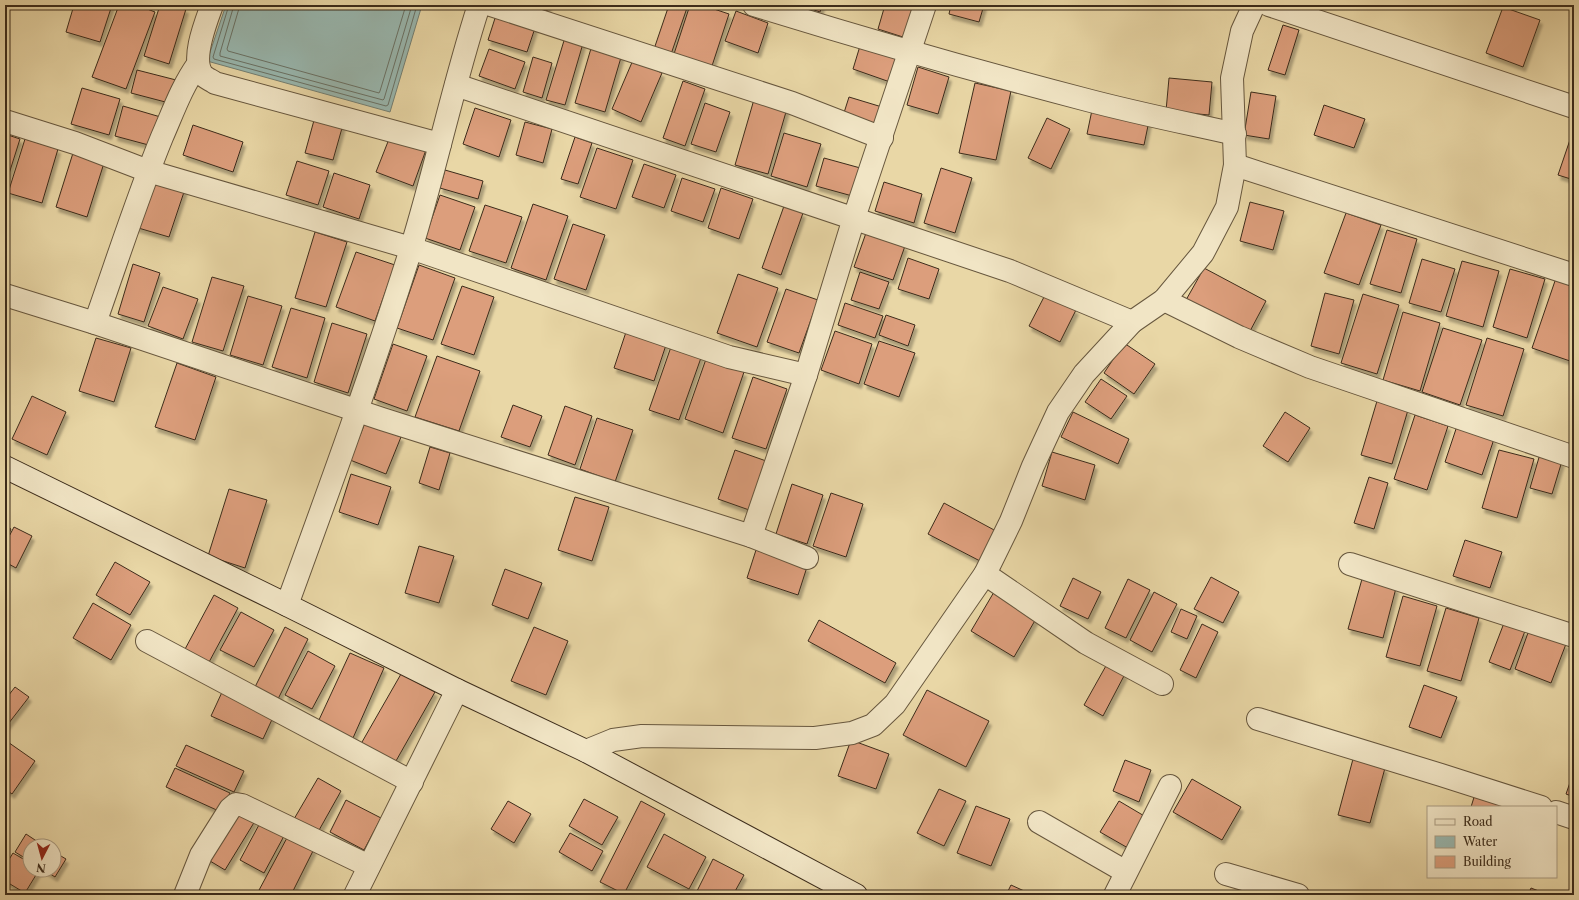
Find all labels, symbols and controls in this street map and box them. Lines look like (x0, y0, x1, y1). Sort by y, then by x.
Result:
legend (1427, 806, 1557, 878)
text: Road (1463, 814, 1493, 829)
text: Water (1462, 834, 1497, 849)
north arrow (22, 838, 62, 878)
text: Building (1463, 854, 1511, 869)
text: N (35, 860, 46, 875)

